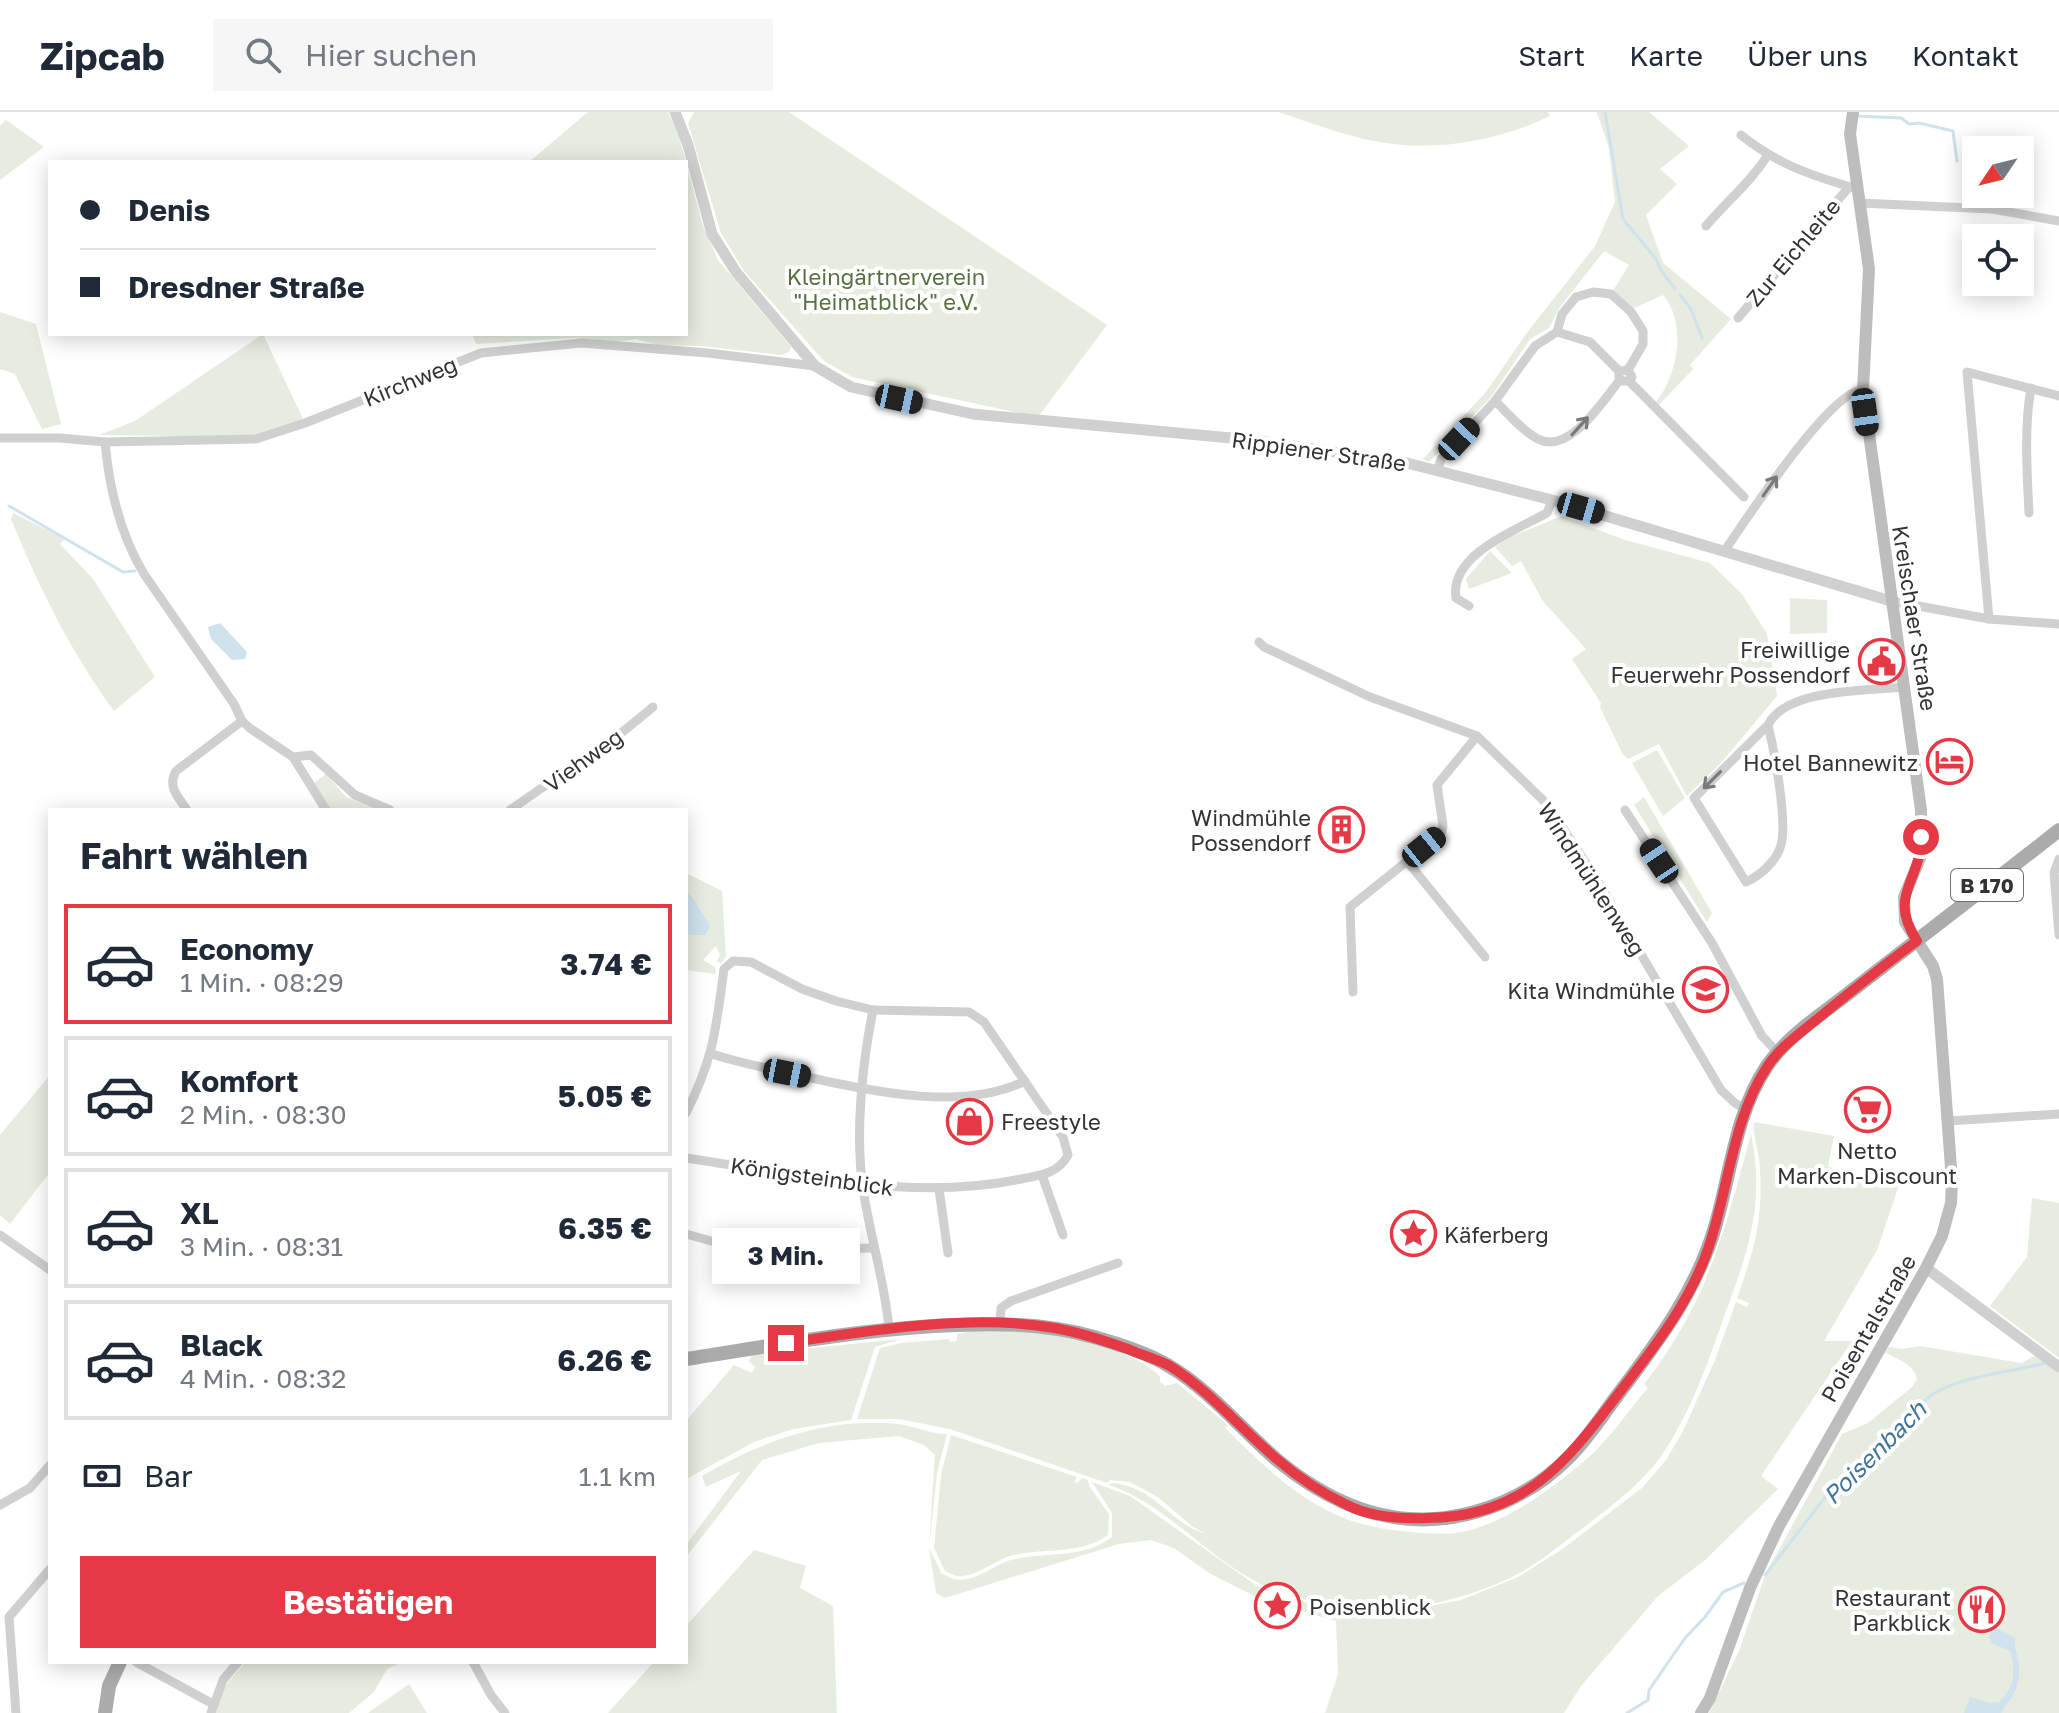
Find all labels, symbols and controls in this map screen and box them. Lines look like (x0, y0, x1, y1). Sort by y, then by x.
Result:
search box (213, 19, 773, 91)
text: Zipcab (40, 33, 165, 78)
icon: search (241, 33, 285, 77)
text: Hier suchen (305, 37, 477, 73)
text: Start (1518, 39, 1585, 72)
text: Karte (1629, 39, 1703, 72)
text: Über uns (1747, 39, 1868, 72)
text: Kontakt (1912, 39, 2019, 72)
north arrow (1962, 136, 2034, 208)
map controls (1962, 136, 2034, 296)
text: Denis (128, 192, 210, 228)
street label: Zur Eichleite (1740, 193, 1846, 311)
button: locate (1962, 224, 2034, 296)
park label: Kleingärtnerverein "Heimatblick" e.V. (787, 263, 985, 315)
text: Dresdner Straße (128, 269, 365, 305)
street label: Kirchweg (359, 350, 461, 412)
car (873, 382, 925, 416)
car (1850, 387, 1880, 437)
car (1434, 413, 1484, 465)
one-way arrow (1570, 416, 1589, 436)
street label: Rippiener Straße (1230, 425, 1408, 477)
one-way arrow (1762, 476, 1778, 498)
car (1555, 490, 1607, 526)
street label: Kreischaer Straße (1887, 523, 1943, 713)
place label: Freiwillige Feuerwehr Possendorf (1611, 636, 1850, 688)
public building icon: Freiwillige Feuerwehr Possendorf (1857, 638, 1905, 686)
street label: Viehweg (538, 722, 628, 798)
hotel icon: Hotel Bannewitz (1925, 738, 1973, 786)
place label: Hotel Bannewitz (1743, 749, 1918, 776)
one-way arrow (1703, 770, 1722, 790)
street label: Windmühlenweg (1532, 797, 1652, 961)
place label: Windmühle Possendorf (1190, 804, 1311, 856)
building icon: Windmühle Possendorf (1318, 806, 1366, 854)
route start (1903, 819, 1939, 855)
car (1398, 823, 1450, 871)
text: Fahrt wählen (80, 834, 308, 877)
car (1636, 834, 1682, 888)
road number: B 170 (1951, 869, 2023, 901)
icon: car (84, 928, 156, 1000)
text: Economy (180, 931, 314, 967)
text: 3.74 € (560, 946, 652, 982)
school or university icon: Kita Windmühle (1682, 966, 1730, 1014)
text: 1 Min. · 08:29 (180, 967, 344, 998)
place label: Kita Windmühle (1507, 977, 1675, 1004)
car (761, 1057, 813, 1089)
icon: car (84, 1060, 156, 1132)
text: Komfort (180, 1063, 299, 1099)
text: 5.05 € (558, 1078, 652, 1114)
supermarket icon: Netto Marken-Discount (1843, 1085, 1891, 1133)
shop icon: Freestyle (946, 1097, 994, 1145)
text: 2 Min. · 08:30 (180, 1099, 347, 1130)
place label: Freestyle (1001, 1108, 1101, 1135)
place label: Netto Marken-Discount (1777, 1137, 1957, 1189)
street label: Königsteinblick (729, 1151, 895, 1201)
icon: car (84, 1192, 156, 1264)
text: XL (180, 1195, 219, 1231)
text: 6.35 € (558, 1210, 652, 1246)
place icon: Käferberg (1389, 1210, 1437, 1258)
place label: Käferberg (1444, 1221, 1549, 1248)
callout: 3 Min. (712, 1227, 860, 1283)
text: 3 Min. · 08:31 (180, 1231, 343, 1262)
text: 3 Min. (748, 1240, 824, 1271)
street label: Poisentalstraße (1815, 1249, 1921, 1407)
icon: car (84, 1324, 156, 1396)
route end (768, 1325, 804, 1361)
text: Black (180, 1327, 263, 1363)
text: 6.26 € (557, 1342, 652, 1378)
text: 4 Min. · 08:32 (180, 1363, 346, 1394)
water label: Poisenbach (1816, 1394, 1932, 1510)
icon: cash (80, 1454, 124, 1498)
text: Bar (144, 1458, 193, 1494)
text: 1.1 km (579, 1461, 656, 1492)
button: Bestätigen (80, 1556, 656, 1648)
place icon: Poisenblick (1254, 1582, 1302, 1630)
place label: Restaurant Parkblick (1834, 1584, 1951, 1636)
restaurant icon: Restaurant Parkblick (1958, 1586, 2006, 1634)
place label: Poisenblick (1309, 1593, 1431, 1620)

